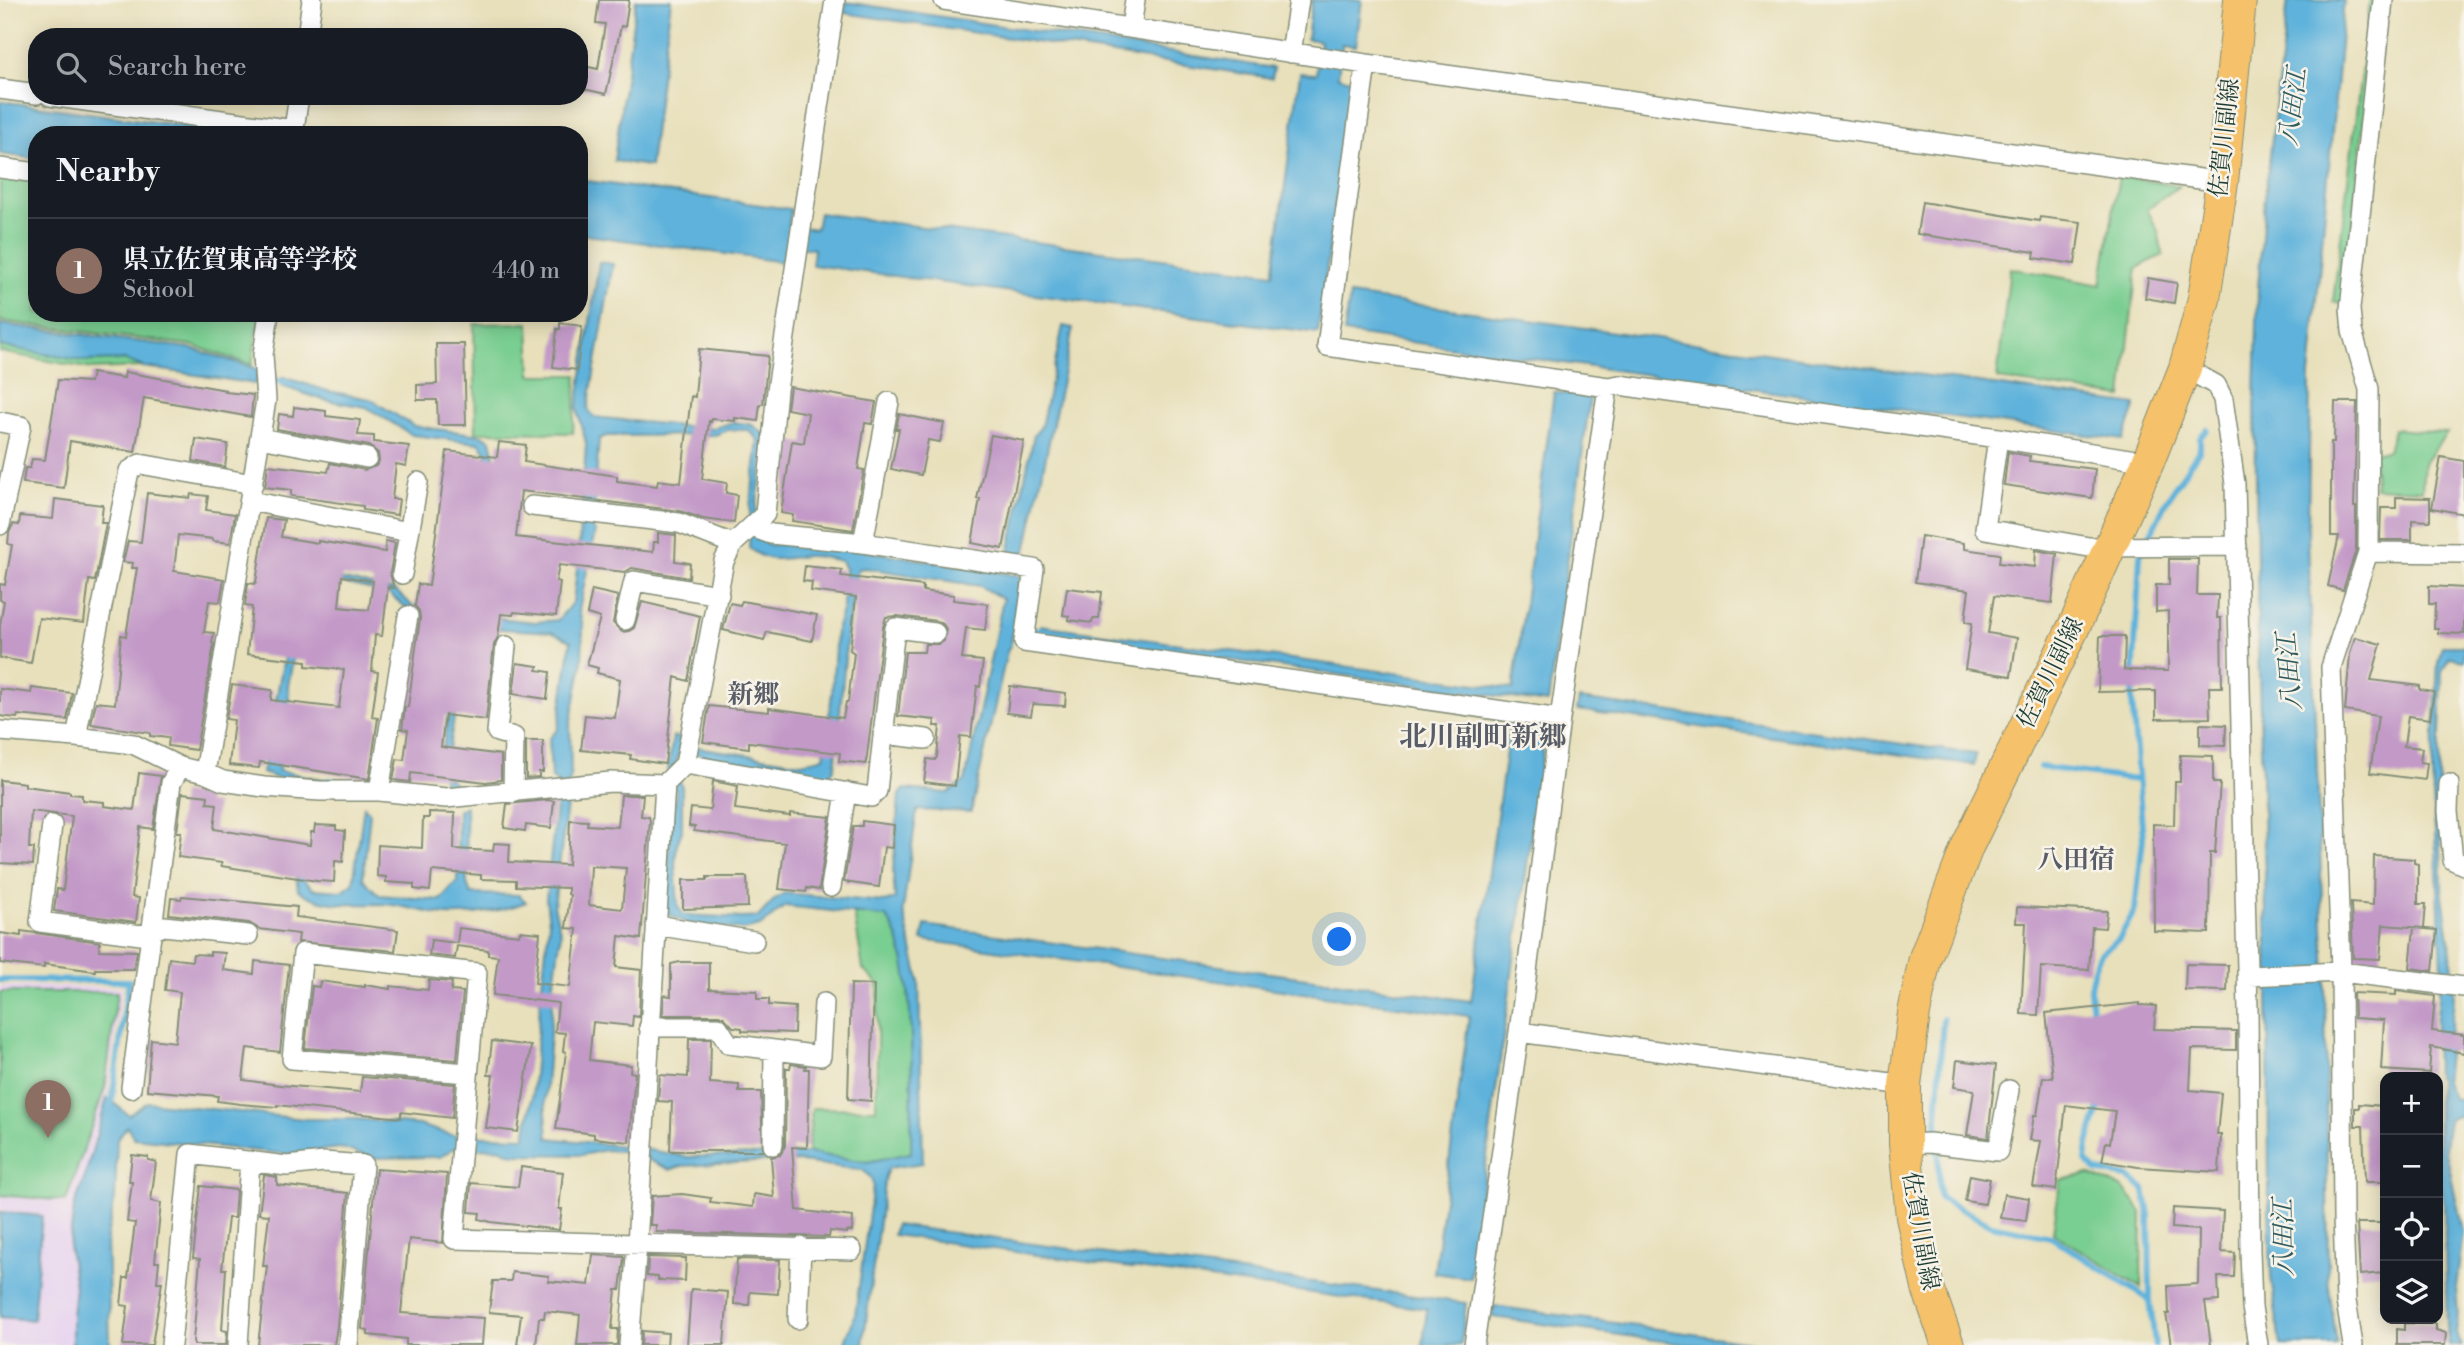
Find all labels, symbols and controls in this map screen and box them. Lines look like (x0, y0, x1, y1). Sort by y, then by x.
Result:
search box (28, 28, 588, 105)
icon: search (52, 48, 90, 86)
text: Search here (108, 51, 247, 83)
water label: 八田江 (2272, 62, 2314, 148)
street label: 佐賀川副線 (2204, 77, 2246, 199)
text: Nearby (56, 153, 160, 191)
text: 県立佐賀東高等学校 (123, 244, 357, 276)
text: 1 (73, 257, 85, 285)
text: 440 m (492, 257, 560, 285)
text: School (123, 276, 194, 304)
street label: 佐賀川副線 (2011, 612, 2091, 734)
water label: 八田江 (2270, 628, 2309, 712)
district label: 新郷 (727, 679, 780, 711)
district label: 北川副町新郷 (1399, 720, 1567, 755)
district label: 八田宿 (2037, 844, 2115, 876)
your location (1322, 922, 1356, 956)
map controls (2380, 1072, 2443, 1324)
button: + (2380, 1072, 2443, 1135)
pin: 1 (25, 1080, 71, 1138)
button: − (2380, 1135, 2443, 1198)
street label: 佐賀川副線 (1895, 1169, 1945, 1293)
water label: 八田江 (2267, 1195, 2301, 1277)
button: locate (2380, 1198, 2443, 1261)
button: layers (2380, 1261, 2443, 1324)

